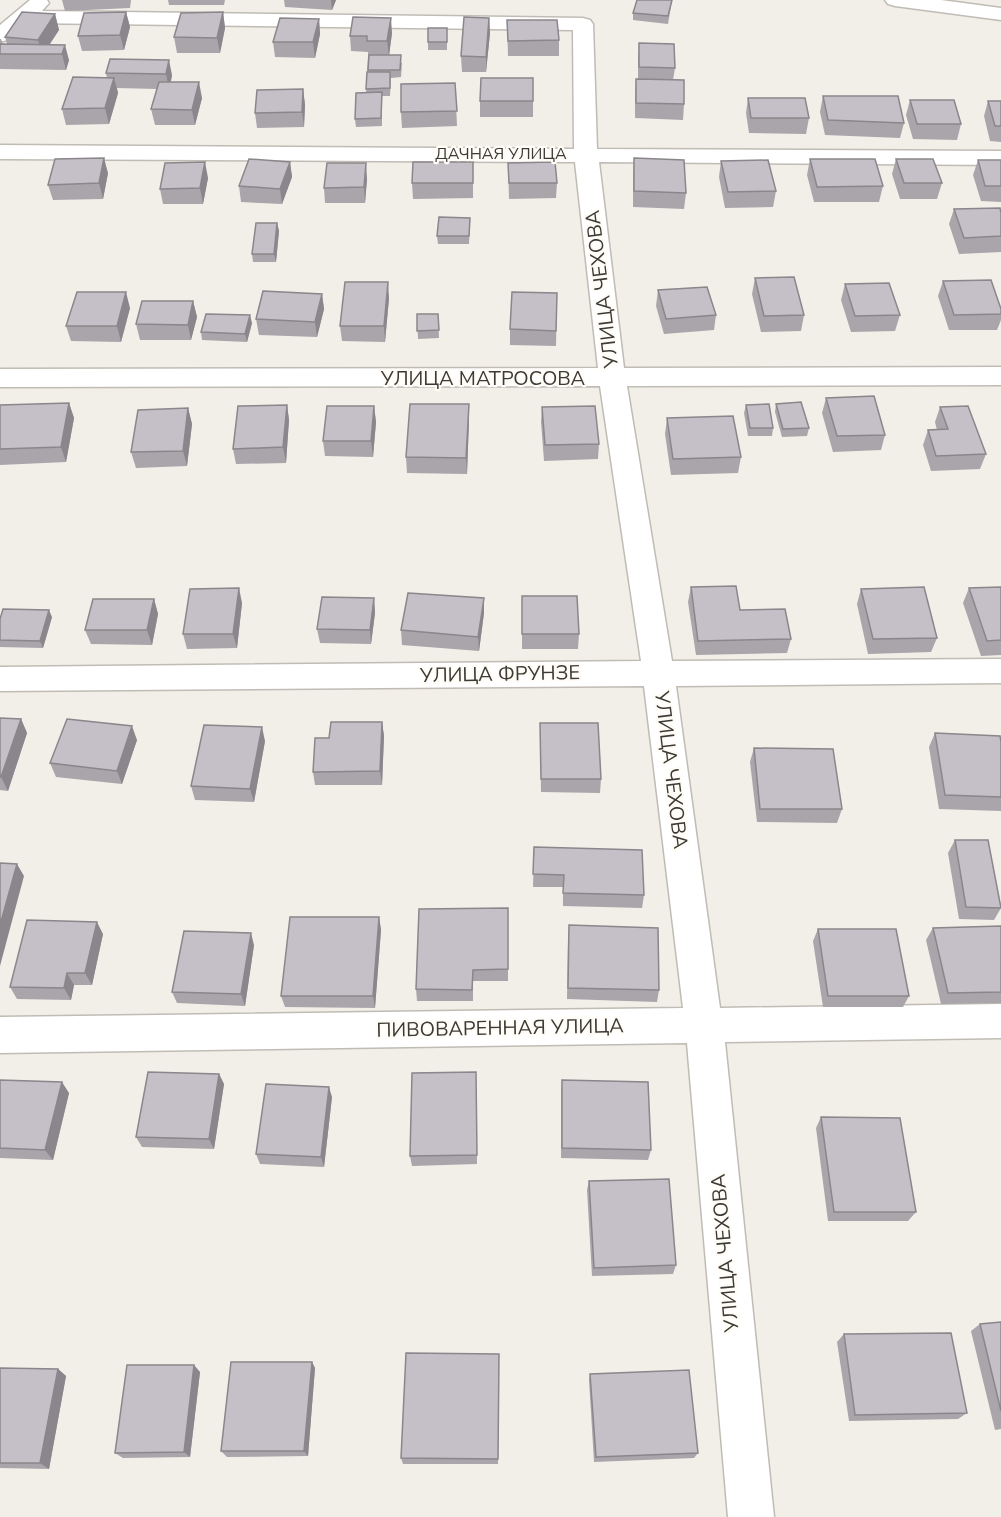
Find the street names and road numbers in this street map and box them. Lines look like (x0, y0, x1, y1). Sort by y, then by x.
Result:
street label: ДАЧНАЯ УЛИЦА (435, 143, 567, 165)
street label: УЛИЦА ЧЕХОВА (579, 208, 625, 370)
street label: УЛИЦА МАТРОСОВА (380, 365, 586, 392)
street label: УЛИЦА ФРУНЗЕ (419, 659, 580, 689)
street label: УЛИЦА ЧЕХОВА (648, 689, 694, 851)
street label: ПИВОВАРЕННАЯ УЛИЦА (376, 1012, 624, 1044)
street label: УЛИЦА ЧЕХОВА (705, 1172, 745, 1334)

